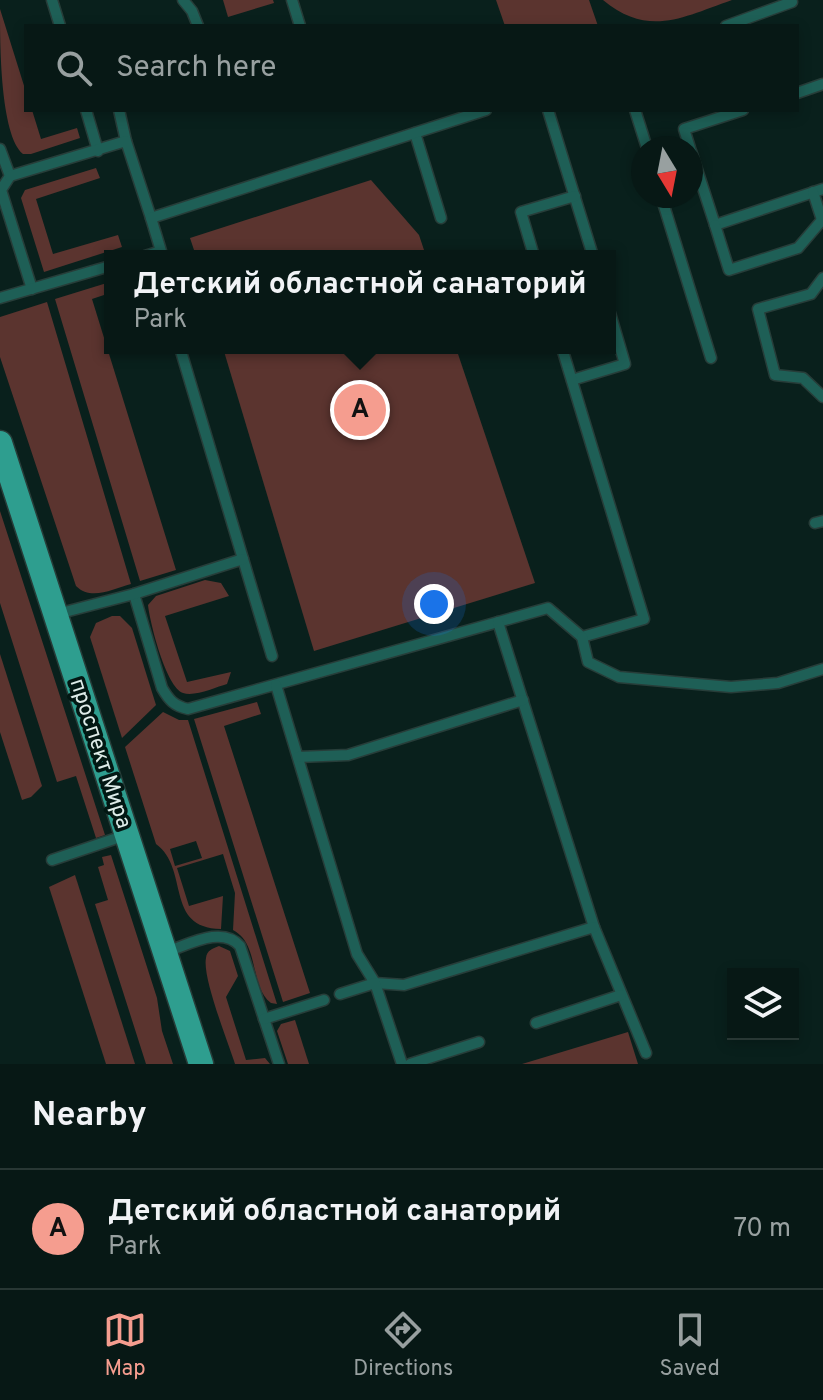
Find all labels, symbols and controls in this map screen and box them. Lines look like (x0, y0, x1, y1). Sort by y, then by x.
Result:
search box (24, 24, 799, 112)
icon: search (52, 46, 96, 90)
text: Search here (116, 50, 276, 87)
north arrow (631, 136, 703, 208)
popup (104, 250, 616, 354)
text: Детский областной санаторий (133, 267, 587, 304)
text: Park (133, 304, 187, 337)
pin: A (334, 380, 386, 440)
your location (414, 584, 454, 624)
street label: проспект Мира (63, 675, 137, 832)
map controls (727, 968, 799, 1040)
button: layers (727, 968, 799, 1040)
text: Nearby (32, 1095, 147, 1138)
text: Детский областной санаторий (108, 1194, 561, 1231)
text: A (49, 1213, 67, 1246)
text: 70 m (733, 1213, 791, 1246)
text: Park (108, 1231, 162, 1264)
tab: Map (103, 1308, 147, 1383)
tab: Directions (353, 1308, 453, 1383)
tab: Saved (659, 1308, 720, 1383)

